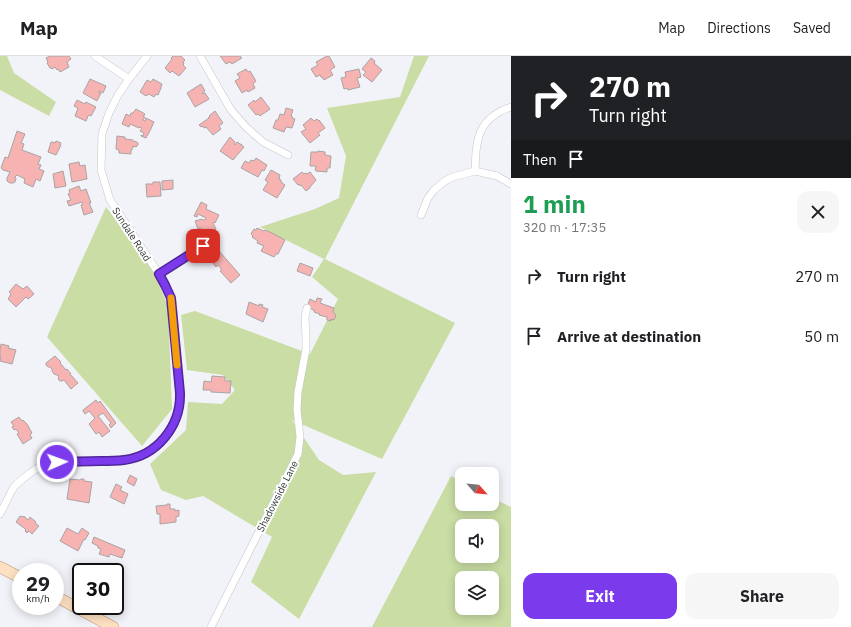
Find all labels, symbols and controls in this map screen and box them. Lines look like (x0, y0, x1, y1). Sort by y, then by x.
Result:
text: Map (20, 16, 58, 40)
text: Map (658, 19, 685, 37)
text: Directions (707, 19, 771, 37)
text: Saved (793, 19, 831, 37)
text: 270 m (589, 68, 671, 105)
icon: right (523, 72, 575, 124)
text: Turn right (589, 104, 667, 127)
icon: arrive (565, 148, 587, 170)
text: Then (523, 150, 557, 169)
text: 1 min (523, 188, 586, 220)
button: close (797, 191, 839, 233)
street label: Sundale Road (109, 205, 154, 264)
text: 320 m · 17:35 (523, 219, 606, 236)
pin (186, 229, 220, 263)
icon: arrive (192, 235, 214, 257)
icon: right (523, 265, 545, 287)
text: Turn right (557, 267, 626, 286)
text: 270 m (795, 267, 839, 286)
icon: arrive (523, 325, 545, 347)
text: Arrive at destination (557, 327, 701, 346)
text: 50 m (804, 327, 839, 346)
position arrow (36, 441, 78, 483)
street label: Shadowside Lane (254, 458, 301, 534)
north arrow (455, 467, 499, 511)
map controls (455, 467, 499, 615)
button: sound (455, 519, 499, 563)
speed limit sign: 30 (72, 563, 124, 615)
text: 29 (26, 570, 50, 597)
button: layers (455, 571, 499, 615)
button: Exit (523, 573, 677, 619)
button: Share (685, 573, 839, 619)
text: km/h (26, 592, 50, 605)

